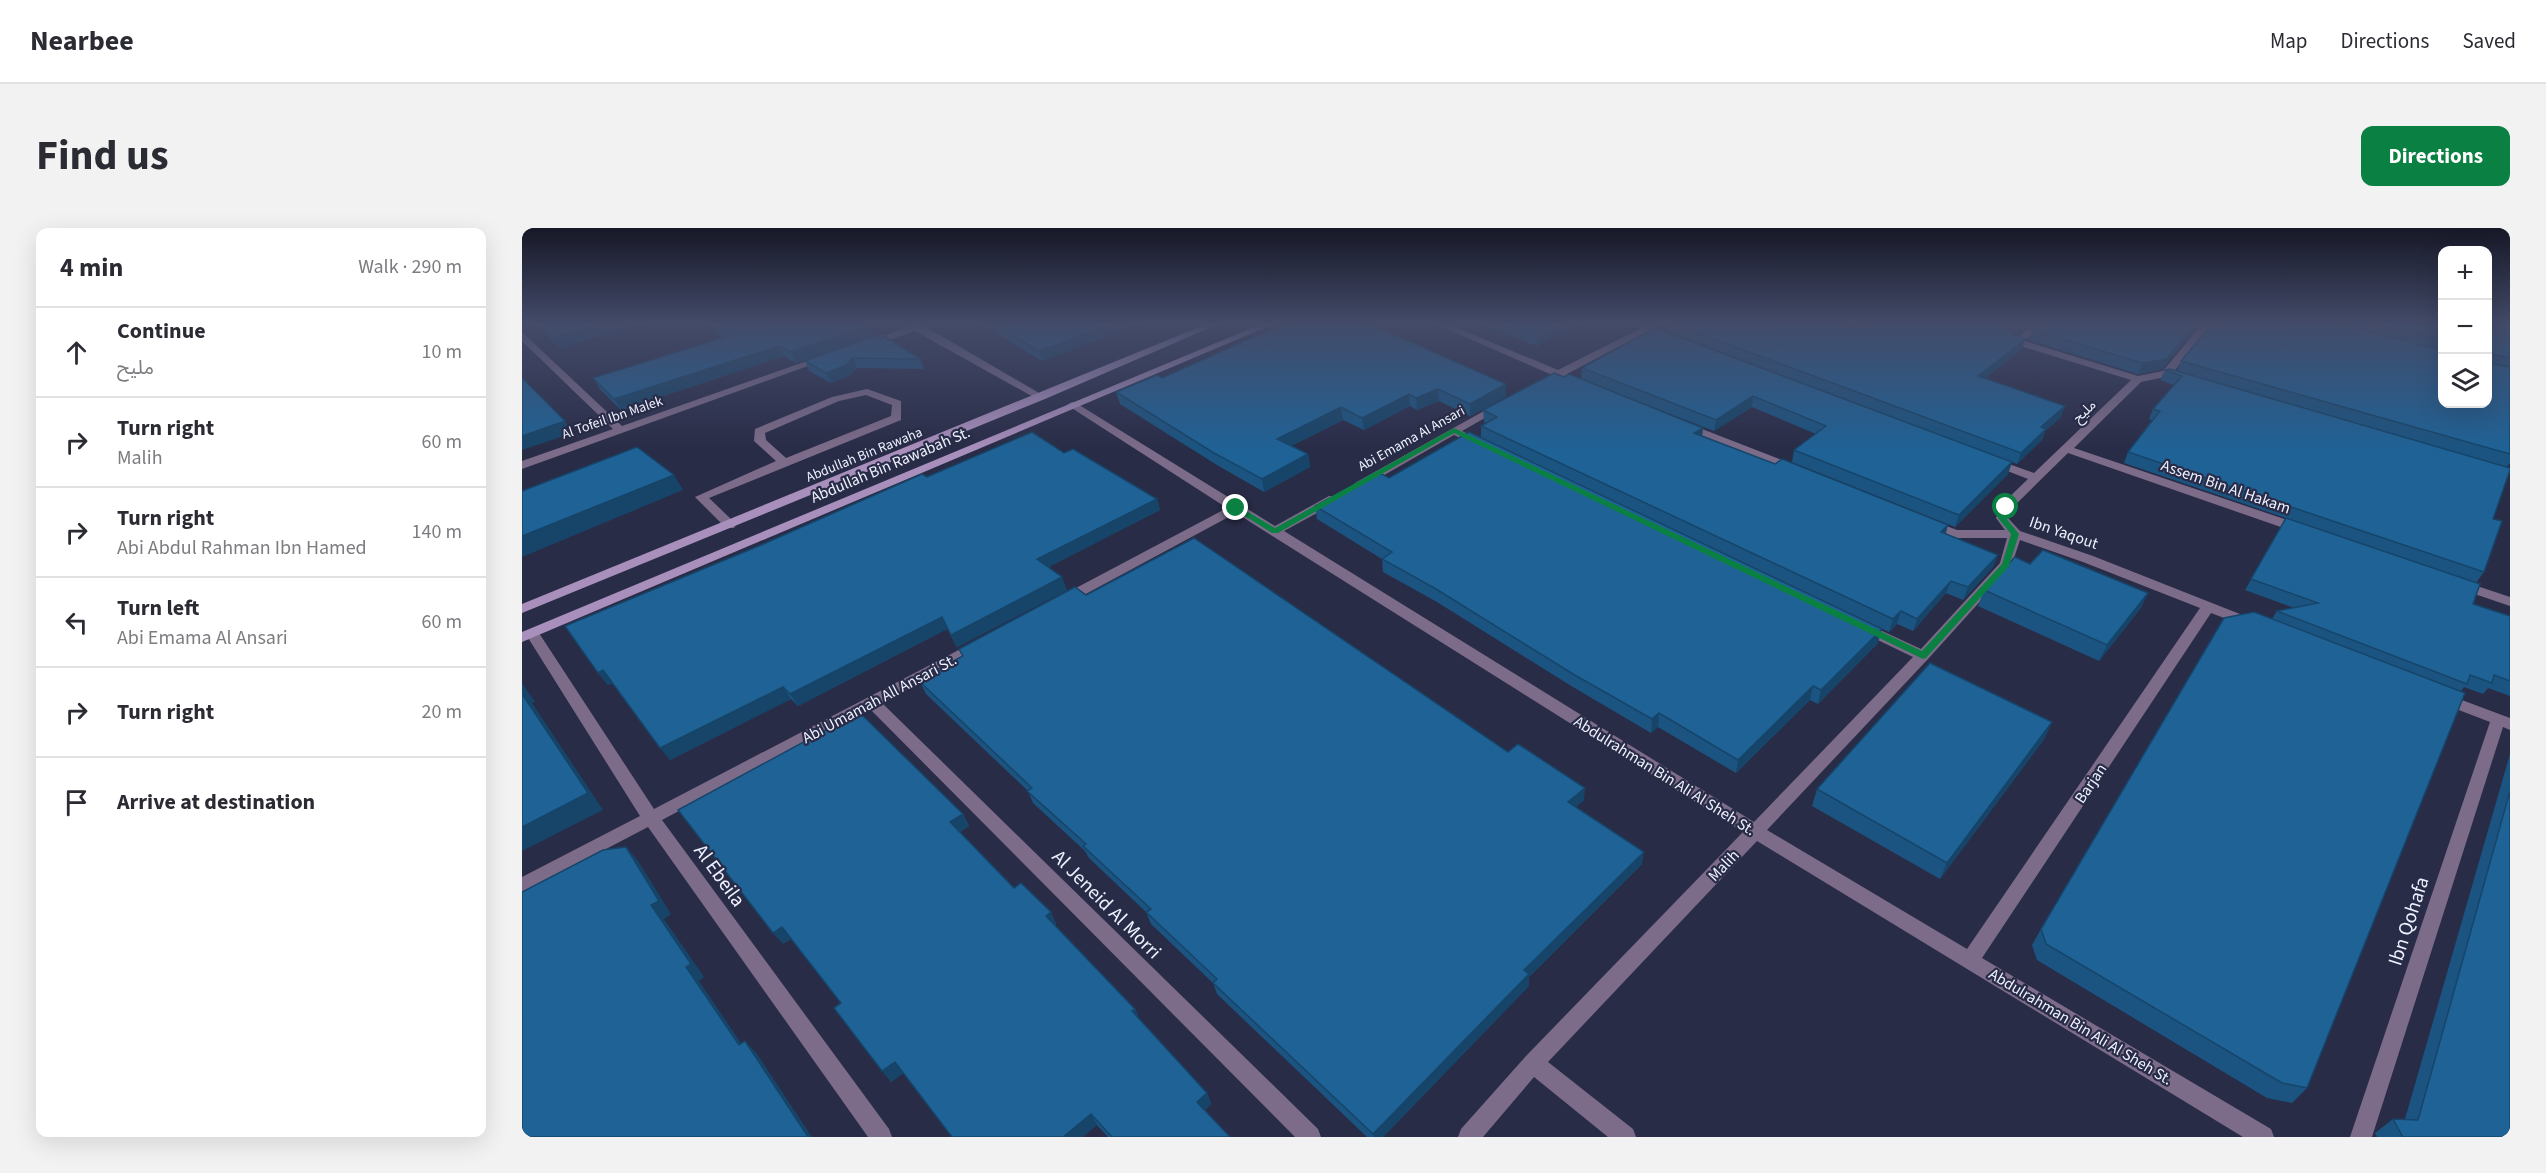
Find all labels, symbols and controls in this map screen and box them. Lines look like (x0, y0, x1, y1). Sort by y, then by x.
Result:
text: Nearbee (30, 21, 134, 61)
text: Map (2270, 26, 2308, 56)
text: Directions (2341, 26, 2429, 56)
text: Saved (2462, 26, 2516, 56)
text: Find us (36, 126, 169, 186)
button: Directions (2361, 126, 2510, 186)
map controls (2438, 246, 2492, 408)
button: + (2438, 246, 2492, 300)
text: 4 min (60, 249, 123, 286)
text: Walk · 290 m (358, 253, 462, 281)
button: − (2438, 300, 2492, 354)
text: Continue (117, 315, 206, 347)
icon: ahead (60, 336, 93, 369)
text: 10 m (422, 338, 462, 366)
text: مليح (117, 354, 154, 382)
button: layers (2438, 354, 2492, 408)
street label: Al Tofeil Ibn Malek (559, 391, 665, 445)
street label: مليح (2068, 396, 2101, 428)
street label: Abi Emama Al Ansari (1354, 401, 1469, 477)
text: Turn right (117, 412, 214, 444)
street label: Abdullah Bin Rawabah St. (807, 421, 974, 509)
street label: Abdullah Bin Rawaha (803, 422, 926, 487)
icon: right (60, 426, 93, 459)
text: 60 m (422, 428, 462, 456)
text: Malih (117, 444, 163, 472)
street label: Assem Bin Al Hakam (2158, 454, 2293, 519)
route start (1992, 493, 2018, 519)
route end (1222, 494, 1248, 520)
text: Turn right (117, 502, 214, 534)
street label: Ibn Yaqout (2026, 511, 2102, 555)
icon: right (60, 516, 93, 549)
text: 140 m (412, 518, 462, 546)
text: Abi Abdul Rahman Ibn Hamed (117, 534, 367, 562)
text: Turn left (117, 592, 199, 624)
icon: left (60, 606, 93, 639)
text: 60 m (422, 608, 462, 636)
text: Abi Emama Al Ansari (117, 624, 288, 652)
street label: Abi Umamah All Ansari St. (798, 649, 961, 749)
icon: right (60, 696, 93, 729)
text: Turn right (117, 696, 214, 728)
text: 20 m (422, 698, 462, 726)
street label: Abdulrahman Bin Ali Al Sheh St. (1569, 711, 1759, 841)
street label: Barjan (2069, 759, 2112, 808)
icon: arrive (60, 786, 93, 819)
text: Arrive at destination (117, 786, 315, 818)
street label: Al Ebeila (687, 838, 752, 913)
street label: Al Jeneid Al Morri (1045, 844, 1167, 966)
street label: Malih (1703, 845, 1744, 886)
street label: Ibn Qohafa (2381, 873, 2436, 969)
street label: Abdulrahman Bin Ali Al Sheh St. (1985, 963, 2176, 1090)

